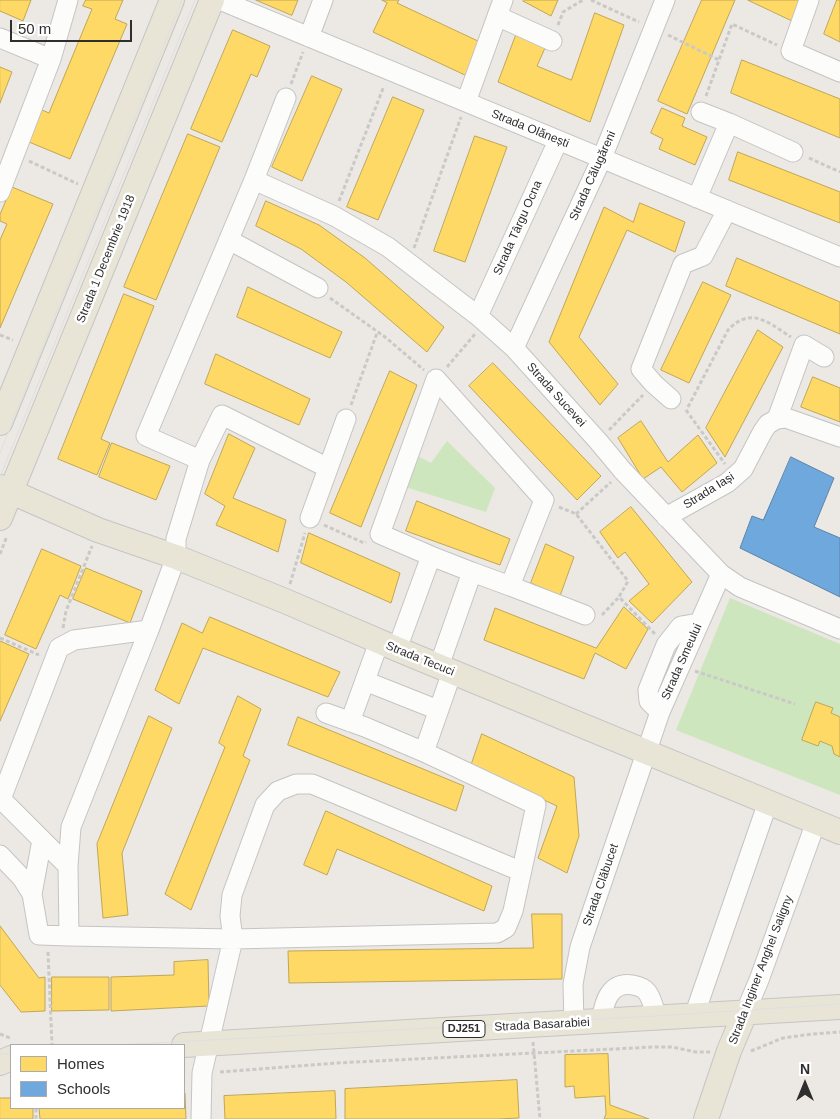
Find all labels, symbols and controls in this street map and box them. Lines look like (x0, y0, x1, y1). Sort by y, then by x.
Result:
scale bar (12, 10, 135, 42)
text: 50 m (18, 20, 51, 37)
street label: Strada Olănești (489, 107, 571, 151)
street label: Strada Călugăreni (567, 129, 619, 223)
street label: Strada Târgu Ocna (491, 178, 545, 278)
street label: Strada 1 Decembrie 1918 (74, 193, 138, 325)
street label: Strada Sucevei (523, 360, 589, 430)
street label: Strada Iași (681, 470, 737, 512)
street label: Strada Smeului (659, 622, 705, 702)
street label: Strada Tecuci (384, 639, 456, 679)
street label: Strada Clăbucet (580, 842, 622, 928)
street label: Strada Inginer Anghel Saligny (726, 893, 796, 1047)
street label: Strada Basarabiei (494, 1015, 590, 1035)
road number: DJ251 (443, 1021, 485, 1038)
legend (10, 1044, 185, 1109)
text: Homes (57, 1055, 105, 1072)
north arrow (780, 1059, 830, 1109)
text: N (800, 1061, 810, 1077)
text: Schools (57, 1080, 110, 1097)

